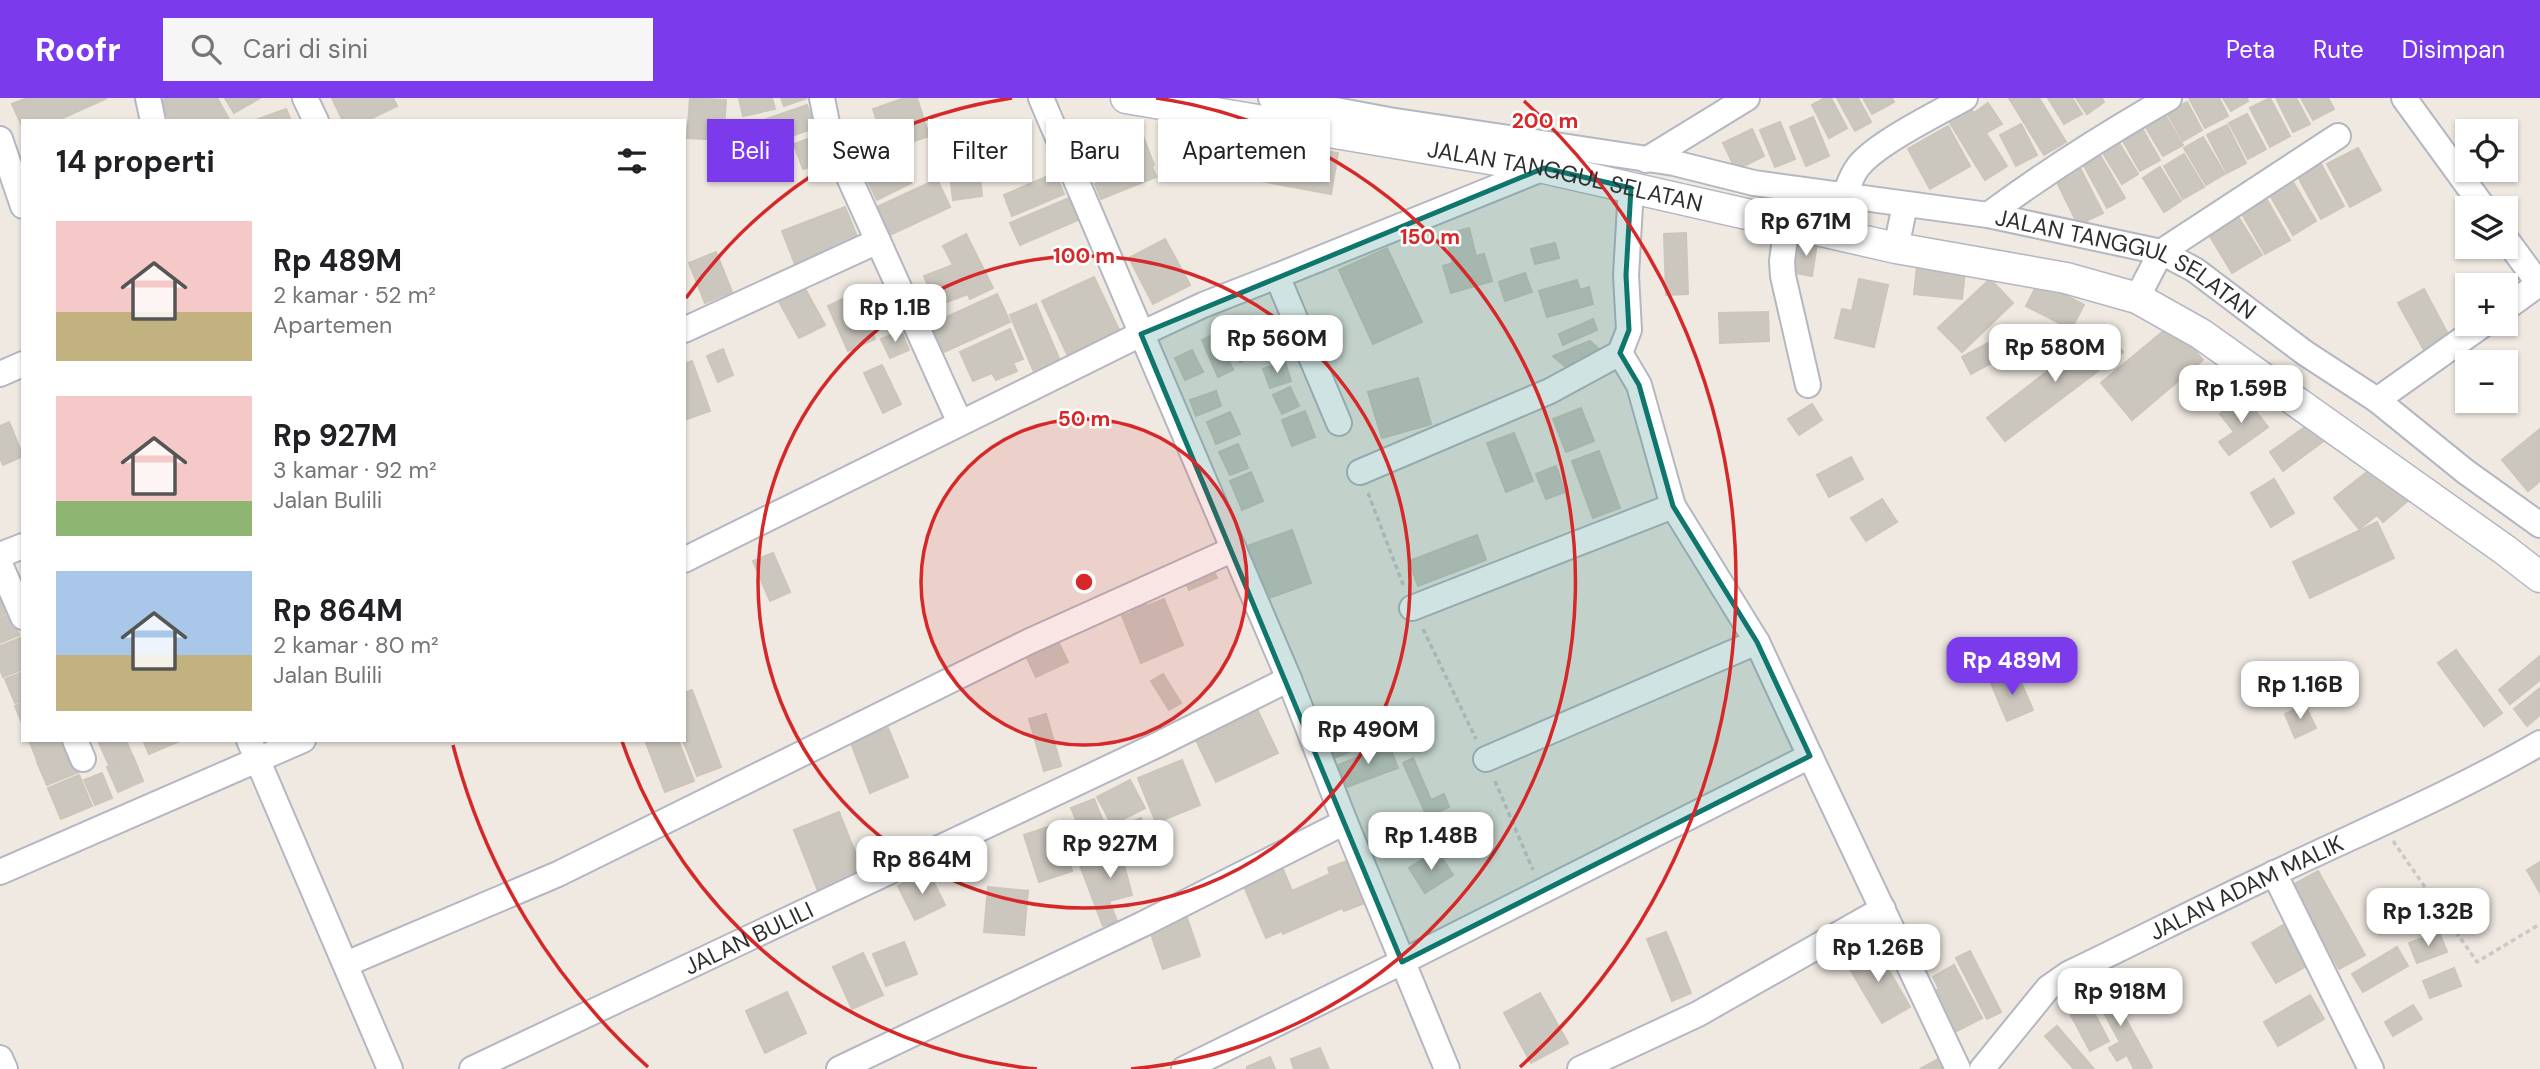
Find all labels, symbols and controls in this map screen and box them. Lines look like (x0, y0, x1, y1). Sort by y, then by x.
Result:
search box (163, 18, 653, 81)
text: Roofr (35, 28, 121, 71)
icon: search (187, 30, 225, 68)
text: Cari di sini (243, 32, 368, 66)
text: Peta (2226, 34, 2275, 65)
text: Rute (2313, 34, 2364, 65)
text: Disimpan (2402, 34, 2505, 65)
text: 200 m (1512, 107, 1578, 135)
chip: Beli (707, 119, 794, 182)
chip: Sewa (808, 119, 914, 182)
chip: Filter (928, 119, 1032, 182)
chip: Baru (1046, 119, 1144, 182)
chip: Apartemen (1158, 119, 1330, 182)
map controls (2455, 119, 2518, 413)
button: locate (2455, 119, 2518, 182)
street label: JALAN TANGGUL SELATAN (1425, 134, 1706, 219)
text: 14 properti (56, 142, 215, 181)
icon: filters (613, 142, 651, 180)
button: layers (2455, 196, 2518, 259)
pin: Rp 671M (1741, 198, 1871, 258)
street label: JALAN TANGGUL SELATAN (1993, 202, 2262, 326)
text: Rp 671M (1761, 206, 1851, 236)
text: 150 m (1400, 223, 1460, 251)
text: Rp 489M (273, 241, 402, 280)
text: 100 m (1053, 242, 1115, 270)
icon: home (112, 249, 196, 333)
button: + (2455, 273, 2518, 336)
text: 2 kamar · 52 m² (273, 280, 436, 310)
pin: Rp 1.1B (830, 285, 960, 344)
text: Rp 1.1B (859, 292, 931, 322)
text: Apartemen (273, 310, 392, 340)
pin: Rp 560M (1212, 316, 1342, 375)
text: Rp 560M (1227, 323, 1327, 353)
pin: Rp 580M (1990, 324, 2120, 384)
text: Rp 580M (2005, 332, 2105, 362)
button: − (2455, 350, 2518, 413)
pin: Rp 1.59B (2169, 366, 2313, 425)
text: Rp 1.59B (2195, 373, 2287, 403)
text: 50 m (1058, 405, 1110, 433)
text: Rp 927M (273, 416, 397, 455)
icon: home (112, 424, 196, 508)
text: 3 kamar · 92 m² (273, 455, 437, 485)
text: Jalan Bulili (273, 485, 382, 515)
centre of rings (1072, 570, 1096, 594)
text: Rp 864M (273, 591, 403, 630)
icon: home (112, 599, 196, 683)
text: 2 kamar · 80 m² (273, 630, 439, 660)
pin: Rp 489M (1947, 638, 2077, 697)
text: Rp 489M (1963, 645, 2061, 675)
text: Jalan Bulili (273, 660, 382, 690)
pin: Rp 1.16B (2228, 662, 2372, 721)
text: Rp 1.16B (2257, 669, 2343, 699)
pin: Rp 490M (1303, 706, 1433, 766)
text: Rp 490M (1317, 714, 1419, 744)
pin: Rp 1.48B (1359, 812, 1503, 872)
pin: Rp 927M (1045, 820, 1175, 880)
text: Rp 1.48B (1384, 820, 1478, 850)
text: Rp 927M (1062, 828, 1158, 858)
street label: JALAN ADAM MALIK (2144, 828, 2348, 947)
pin: Rp 864M (857, 836, 987, 896)
text: Rp 864M (872, 844, 972, 874)
pin: Rp 1.32B (2356, 888, 2500, 948)
street label: JALAN BULILI (679, 895, 818, 982)
text: Rp 1.32B (2383, 896, 2473, 926)
pin: Rp 1.26B (1806, 924, 1950, 984)
text: Rp 1.26B (1832, 932, 1924, 962)
pin: Rp 918M (2055, 968, 2185, 1028)
text: Rp 918M (2074, 976, 2166, 1006)

